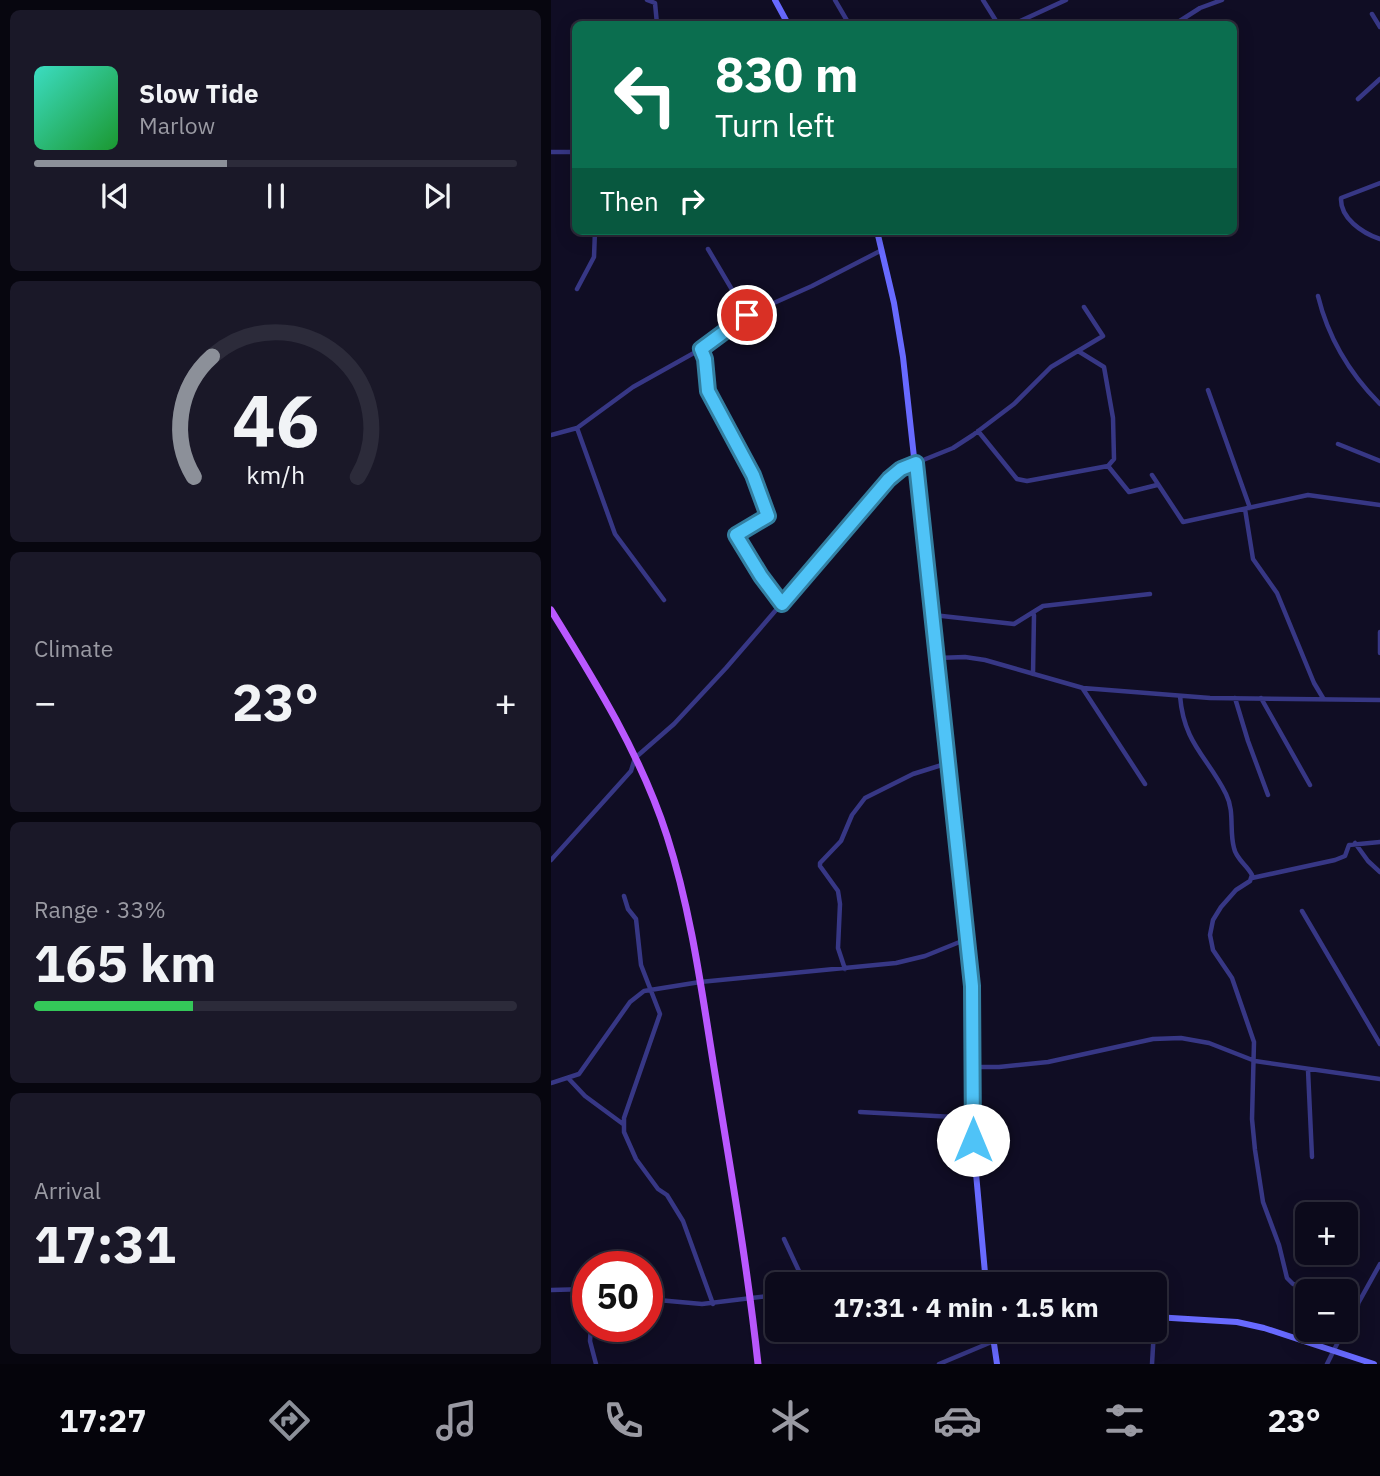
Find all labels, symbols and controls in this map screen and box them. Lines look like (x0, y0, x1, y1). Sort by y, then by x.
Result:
text: 830 m (715, 42, 859, 105)
icon: left (600, 49, 691, 140)
text: Slow Tide (139, 76, 259, 110)
text: Turn left (715, 104, 835, 146)
text: Marlow (139, 110, 215, 140)
icon: previous (96, 177, 134, 215)
icon: pause (257, 177, 295, 215)
icon: next (418, 177, 456, 215)
icon: right (673, 182, 711, 220)
text: Then (600, 184, 659, 218)
pin (717, 285, 777, 345)
icon: arrive (728, 296, 766, 334)
text: 46 (232, 373, 319, 468)
text: km/h (246, 458, 305, 491)
text: Climate (34, 633, 113, 663)
text: 23° (232, 668, 319, 735)
text: − (34, 677, 57, 726)
text: + (494, 677, 517, 726)
text: Range · 33% (34, 894, 166, 924)
text: 165 km (34, 929, 216, 996)
position arrow (936, 1103, 1010, 1177)
text: Arrival (34, 1175, 101, 1205)
map controls (1295, 1202, 1358, 1342)
button: + (1295, 1202, 1358, 1265)
text: 17:31 (34, 1210, 176, 1277)
speed limit sign: 50 (572, 1251, 663, 1342)
button: − (1295, 1279, 1358, 1342)
text: 17:31 · 4 min · 1.5 km (833, 1290, 1099, 1324)
icon: directions (265, 1396, 314, 1445)
icon: music (432, 1396, 481, 1445)
icon: phone (599, 1396, 648, 1445)
icon: climate (766, 1396, 815, 1445)
icon: car (933, 1396, 982, 1445)
icon: filters (1100, 1396, 1149, 1445)
text: 17:27 (59, 1399, 146, 1441)
text: 23° (1267, 1399, 1321, 1441)

